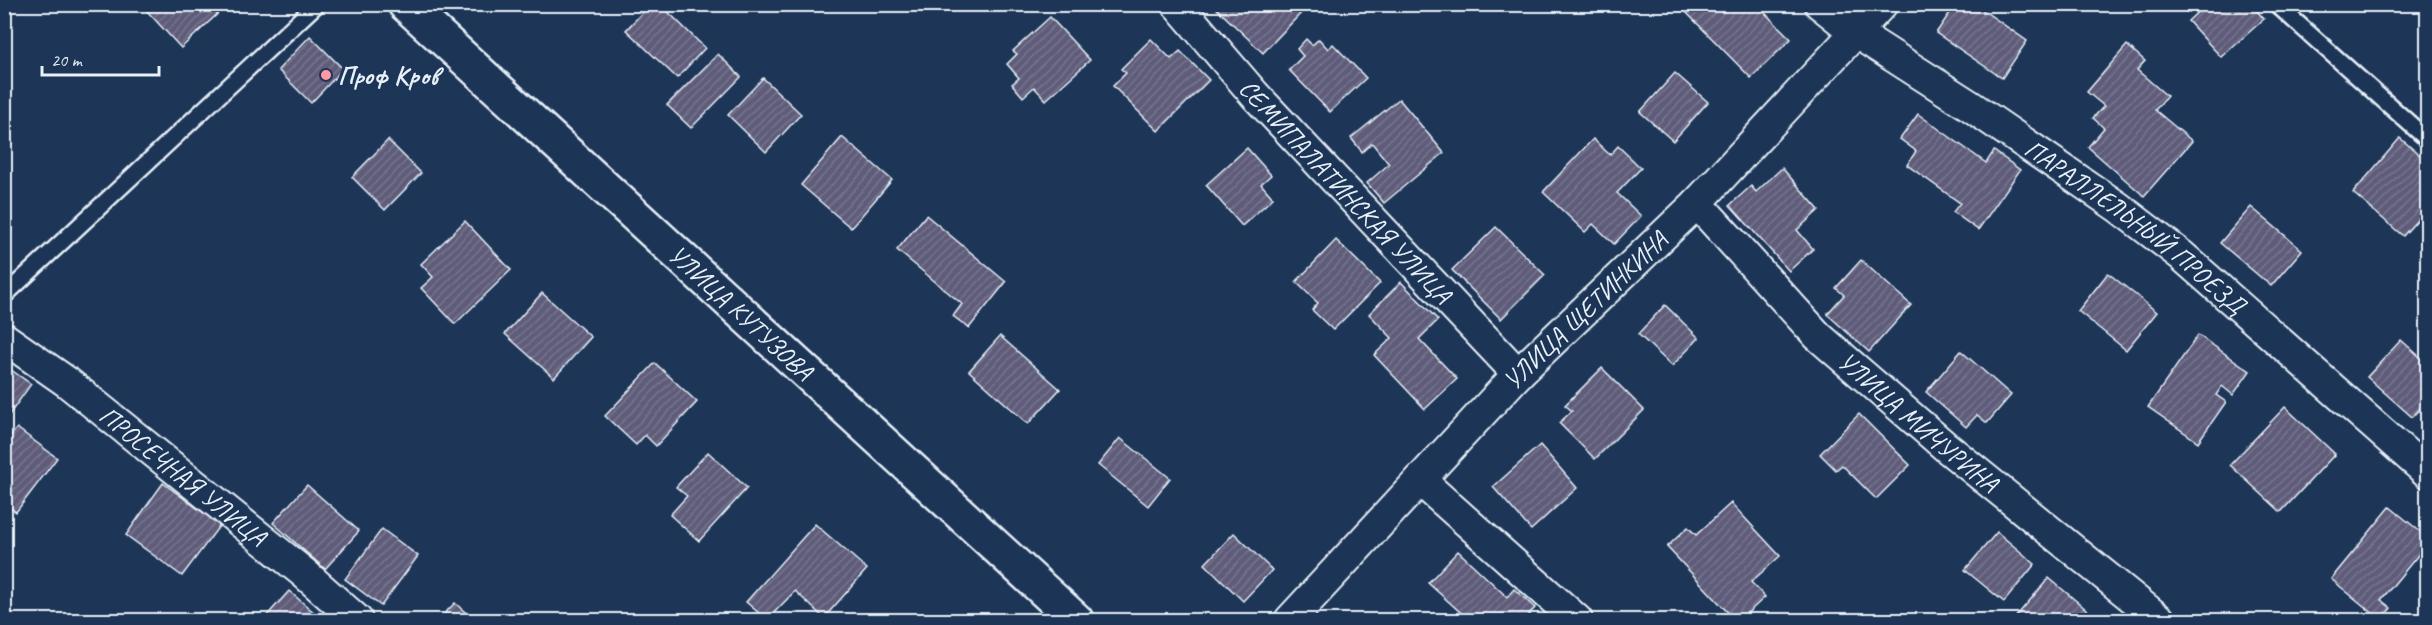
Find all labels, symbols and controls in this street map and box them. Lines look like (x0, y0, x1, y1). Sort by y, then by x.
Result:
scale bar (42, 39, 159, 77)
text: 20 m (51, 49, 84, 71)
place label: Проф Кров (338, 59, 444, 92)
marker: Проф Кров (319, 68, 333, 82)
street label: СЕМИПАЛАТИНСКАЯ УЛИЦА (1232, 73, 1460, 312)
street label: ПАРАЛЛЕЛЬНЫЙ ПРОЕЗД (2018, 132, 2254, 322)
street label: УЛИЦА ЩЕТИНКИНА (1496, 223, 1676, 397)
street label: УЛИЦА КУТУЗОВА (661, 238, 821, 389)
street label: УЛИЦА МИЧУРИНА (1831, 345, 2006, 501)
street label: ПРОСЕЧНАЯ УЛИЦА (93, 399, 275, 554)

